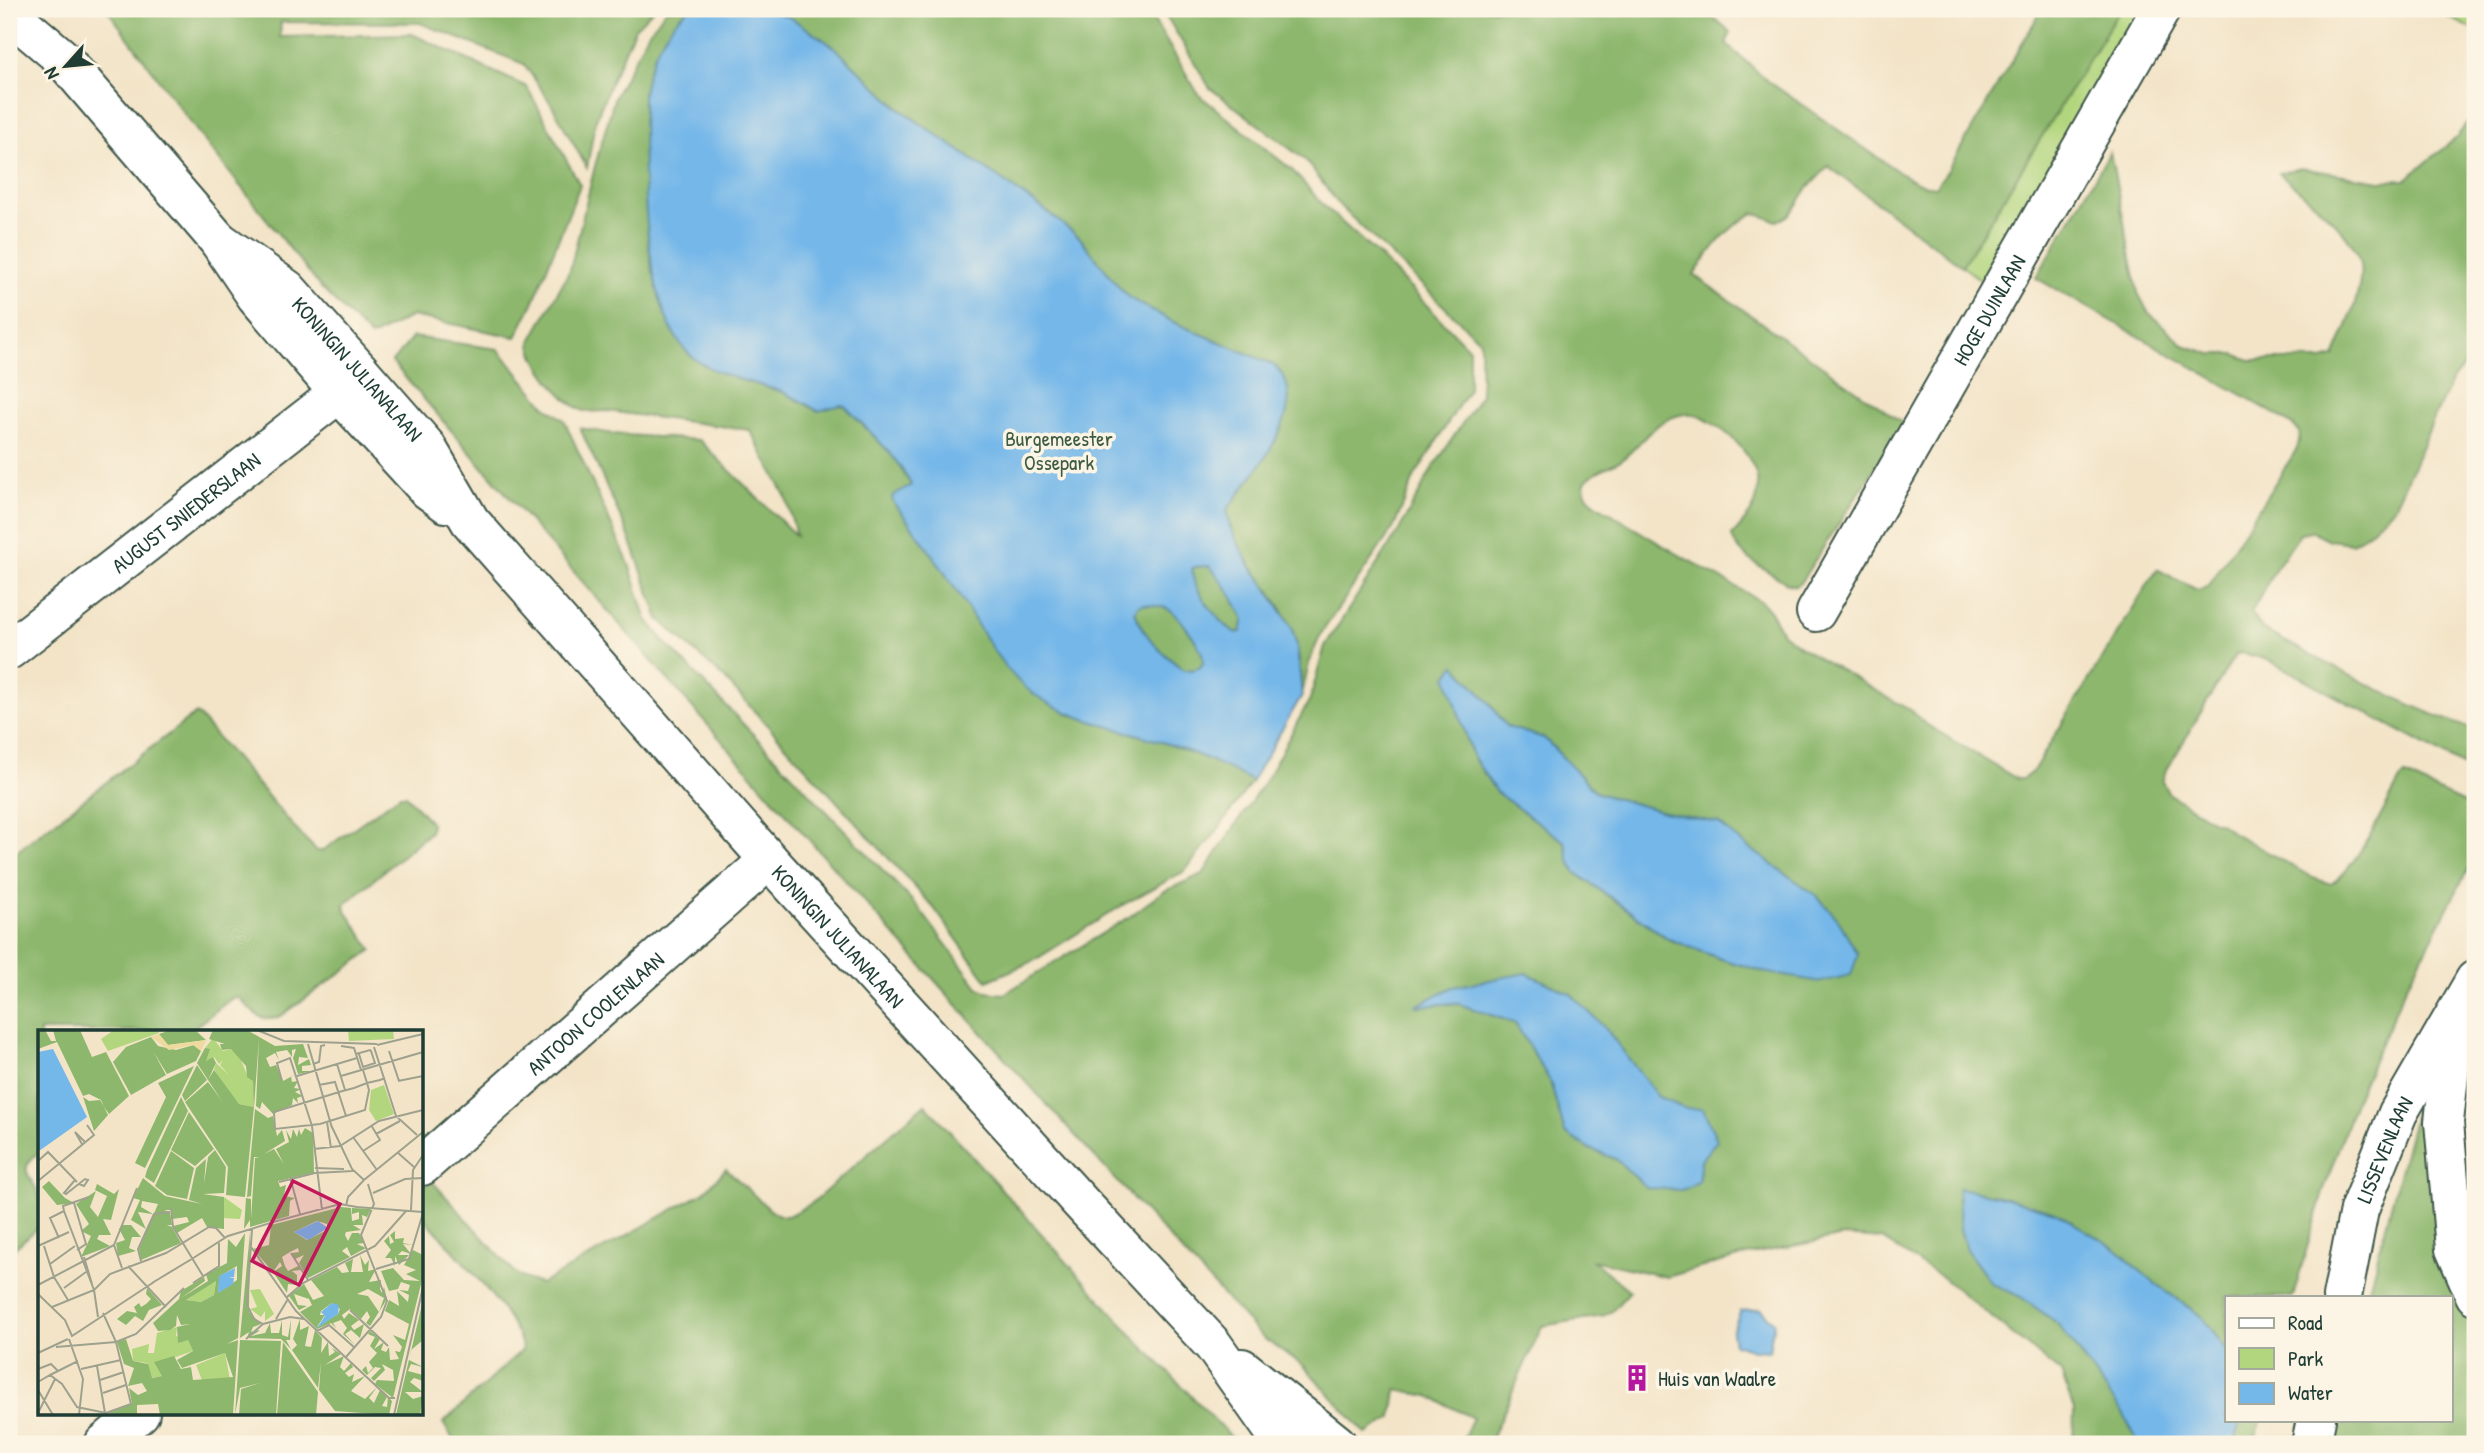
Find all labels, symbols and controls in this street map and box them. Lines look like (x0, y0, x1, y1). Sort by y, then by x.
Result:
north arrow (32, 32, 102, 102)
text: N (37, 63, 65, 84)
street label: HOGE DUINLAAN (1946, 249, 2032, 370)
street label: KONINGIN JULIANALAAN (286, 290, 430, 447)
park label: Burgemeester Ossepark (1005, 424, 1113, 477)
street label: AUGUST SNIEDERSLAAN (105, 445, 266, 579)
street label: KONINGIN JULIANALAAN (765, 858, 911, 1014)
street label: ANTOON COOLENLAAN (521, 945, 670, 1081)
inset map (38, 1030, 424, 1414)
street label: LISSEVENLAAN (2349, 1091, 2419, 1207)
legend (2225, 1296, 2452, 1422)
text: Road (2288, 1308, 2322, 1337)
text: Park (2288, 1344, 2323, 1373)
building icon: Huis van Waalre (1622, 1363, 1652, 1393)
place label: Huis van Waalre (1658, 1364, 1776, 1393)
text: Water (2288, 1378, 2333, 1407)

